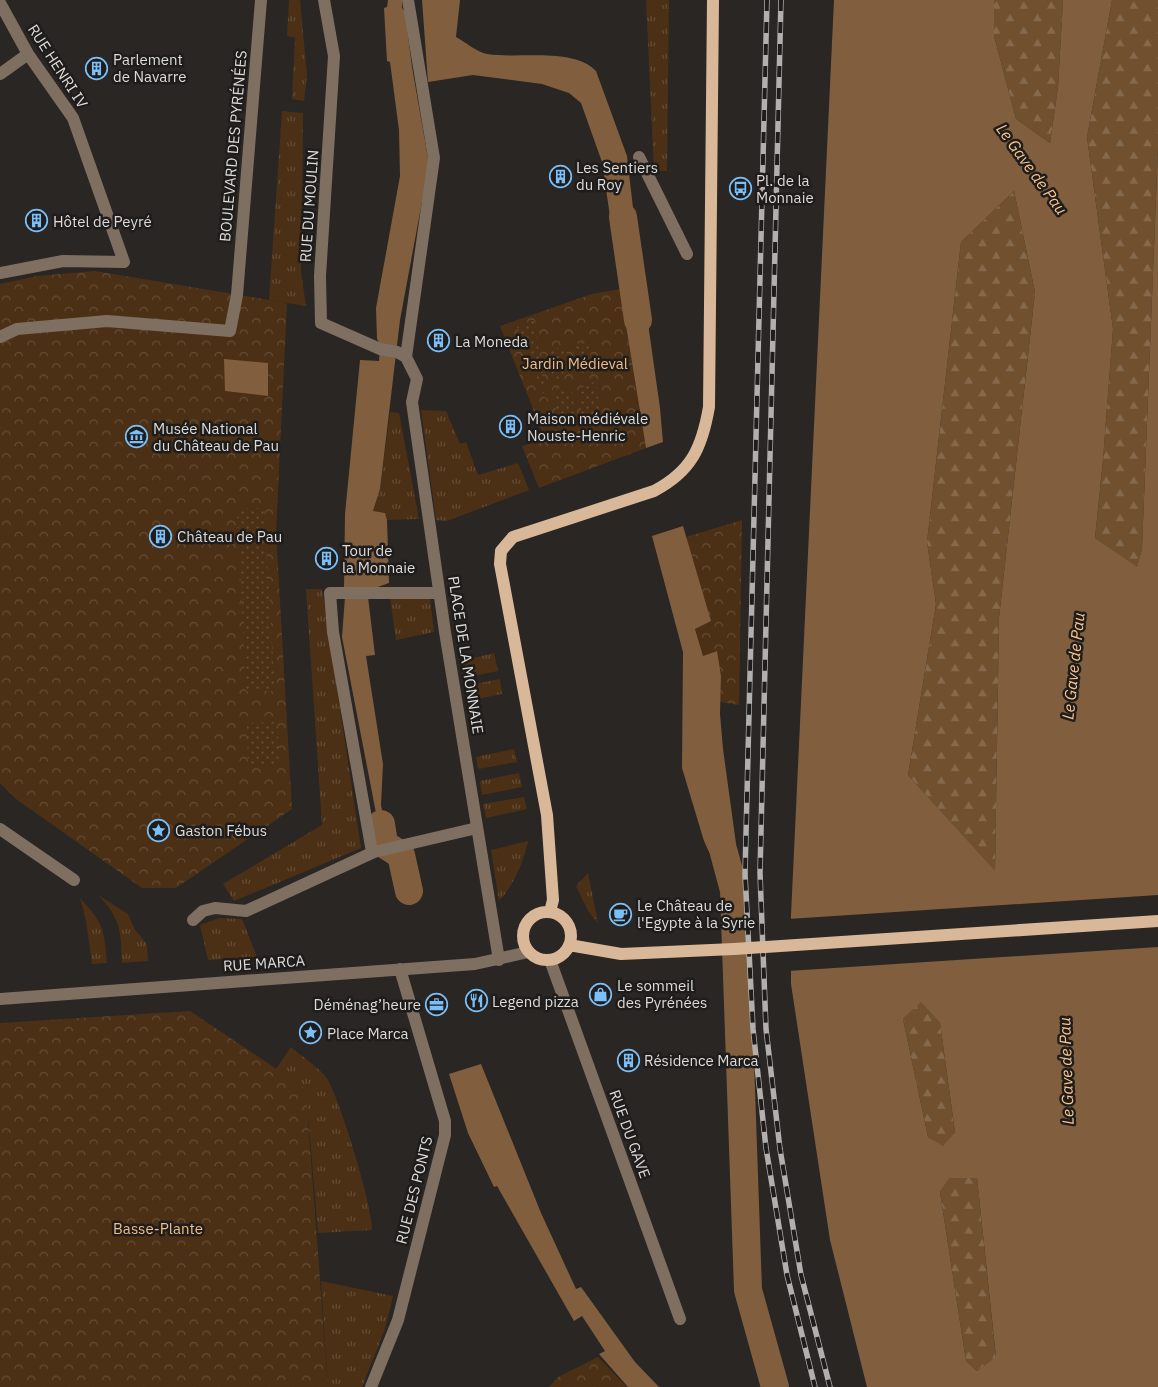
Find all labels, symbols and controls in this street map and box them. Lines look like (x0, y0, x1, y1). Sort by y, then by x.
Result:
street label: RUE HENRI IV (24, 21, 92, 111)
street label: BOULEVARD DES PYRÉNÉES (215, 49, 251, 243)
place label: Parlement de Navarre (113, 50, 186, 86)
building icon: Parlement de Navarre (85, 56, 109, 80)
water label: Le Gave de Pau (992, 120, 1072, 218)
street label: RUE DU MOULIN (296, 149, 322, 263)
place label: Les Sentiers du Roy (576, 158, 658, 194)
building icon: Les Sentiers du Roy (548, 164, 572, 188)
place label: Pl. de la Monnaie (756, 171, 814, 207)
bus stop icon: Pl. de la Monnaie (728, 177, 752, 201)
building icon: Hôtel de Peyré (25, 209, 49, 233)
place label: Hôtel de Peyré (53, 212, 152, 231)
building icon: La Moneda (427, 329, 451, 353)
place label: La Moneda (455, 332, 528, 351)
park label: Jardin Médieval (522, 354, 628, 373)
place label: Maison médiévale Nouste-Henric (527, 409, 648, 445)
building icon: Maison médiévale Nouste-Henric (499, 415, 523, 439)
place label: Musée National du Château de Pau (153, 419, 279, 455)
museum icon: Musée National du Château de Pau (125, 425, 149, 449)
building icon: Château de Pau (149, 524, 173, 548)
place label: Château de Pau (177, 527, 282, 546)
place label: Tour de la Monnaie (342, 541, 415, 577)
building icon: Tour de la Monnaie (314, 547, 338, 571)
street label: PLACE DE LA MONNAIE (444, 575, 488, 735)
water label: Le Gave de Pau (1057, 611, 1089, 721)
place icon: Gaston Fébus (147, 818, 171, 842)
place label: Gaston Fébus (175, 821, 267, 840)
place label: Le Château de l'Egypte à la Syrie (637, 896, 755, 932)
cafe icon: Le Château de l'Egypte à la Syrie (609, 902, 633, 926)
street label: RUE MARCA (222, 951, 306, 975)
place label: Le sommeil des Pyrénées (617, 976, 707, 1012)
shop icon: Le sommeil des Pyrénées (589, 982, 613, 1006)
restaurant icon: Legend pizza (464, 989, 488, 1013)
office icon: Déménag’heure (425, 992, 449, 1016)
place label: Legend pizza (492, 992, 579, 1011)
place label: Déménag’heure (314, 995, 421, 1014)
water label: Le Gave de Pau (1054, 1017, 1078, 1125)
place icon: Place Marca (299, 1021, 323, 1045)
place label: Place Marca (327, 1024, 409, 1043)
building icon: Résidence Marca (616, 1048, 640, 1072)
place label: Résidence Marca (644, 1051, 759, 1070)
street label: RUE DU GAVE (605, 1087, 655, 1181)
street label: RUE DES PONTS (391, 1134, 437, 1246)
park label: Basse-Plante (113, 1219, 203, 1238)

